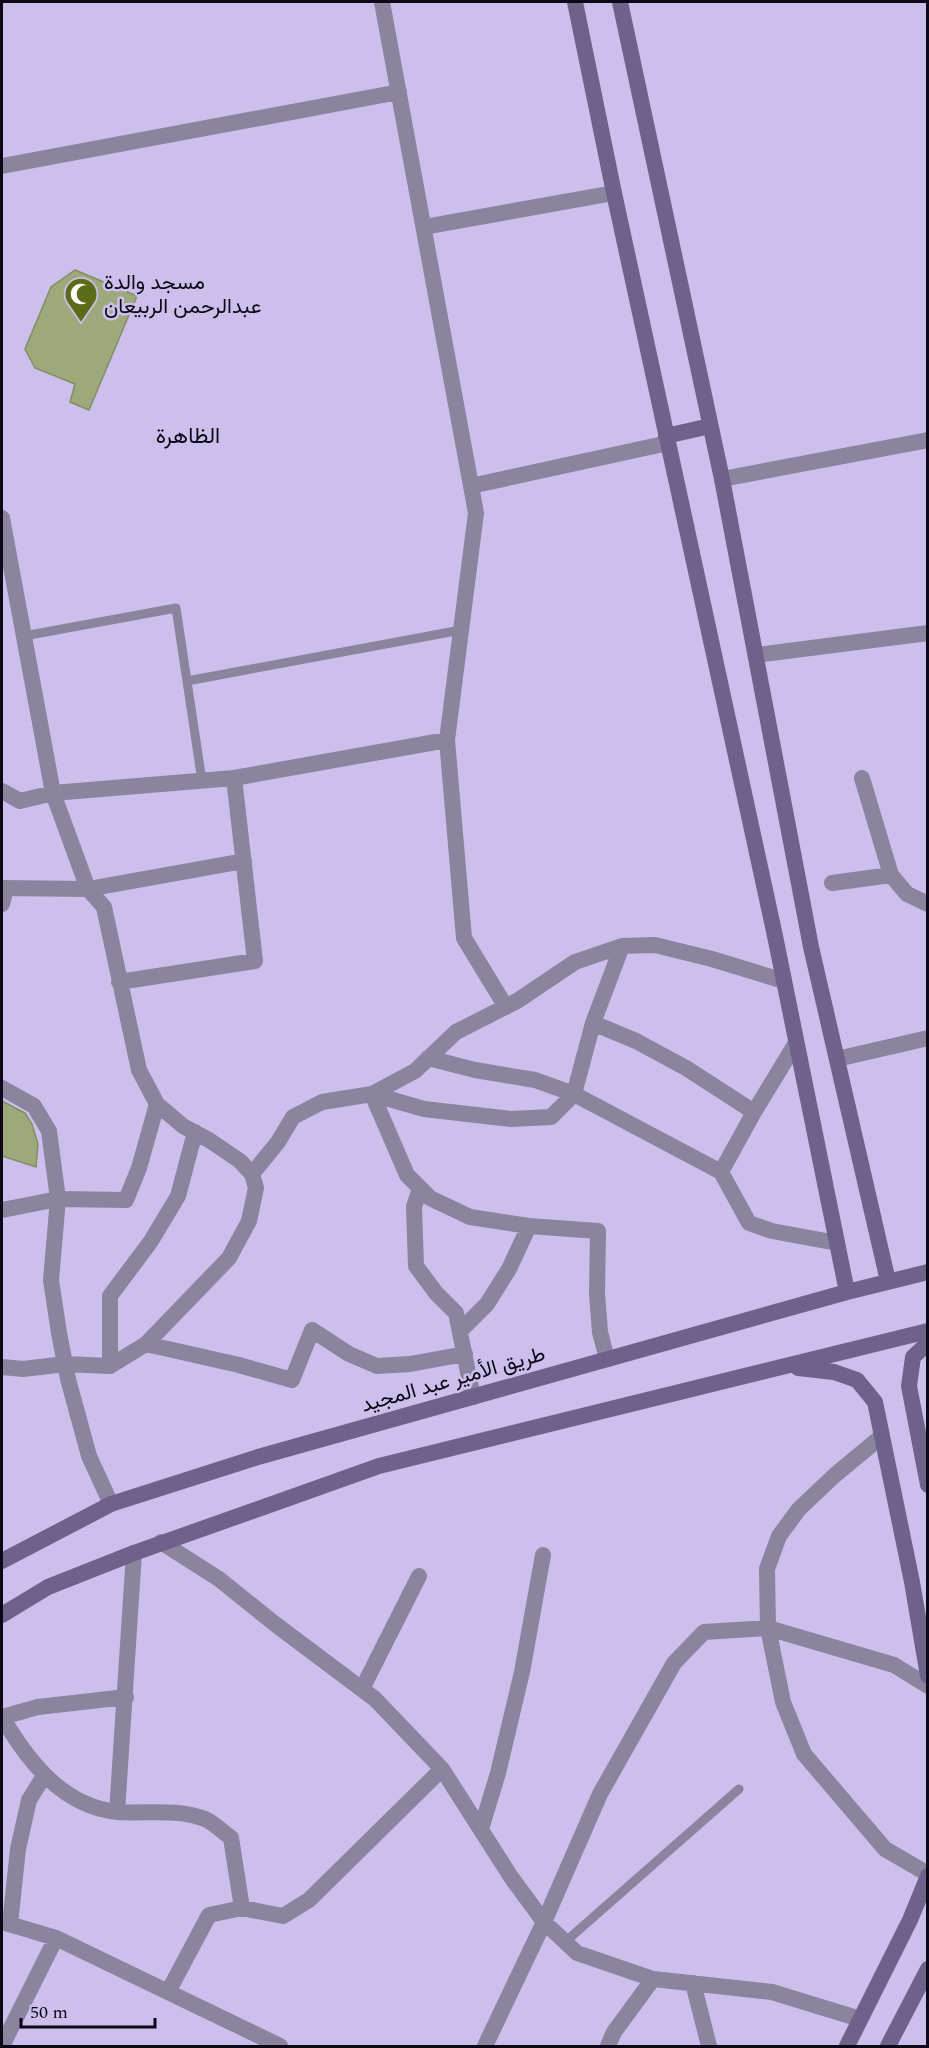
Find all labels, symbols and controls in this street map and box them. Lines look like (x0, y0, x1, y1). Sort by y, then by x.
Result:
place label: مسجد والدة عبدالرحمن الربيعان (104, 267, 261, 323)
mosque icon: مسجد والدة عبدالرحمن الربيعان (63, 276, 99, 323)
district label: الظاهرة (156, 420, 220, 453)
street label: طريق الأمير عبد المجيد (357, 1338, 549, 1422)
scale bar (21, 1991, 154, 2029)
text: 50 m (30, 1999, 68, 2026)

